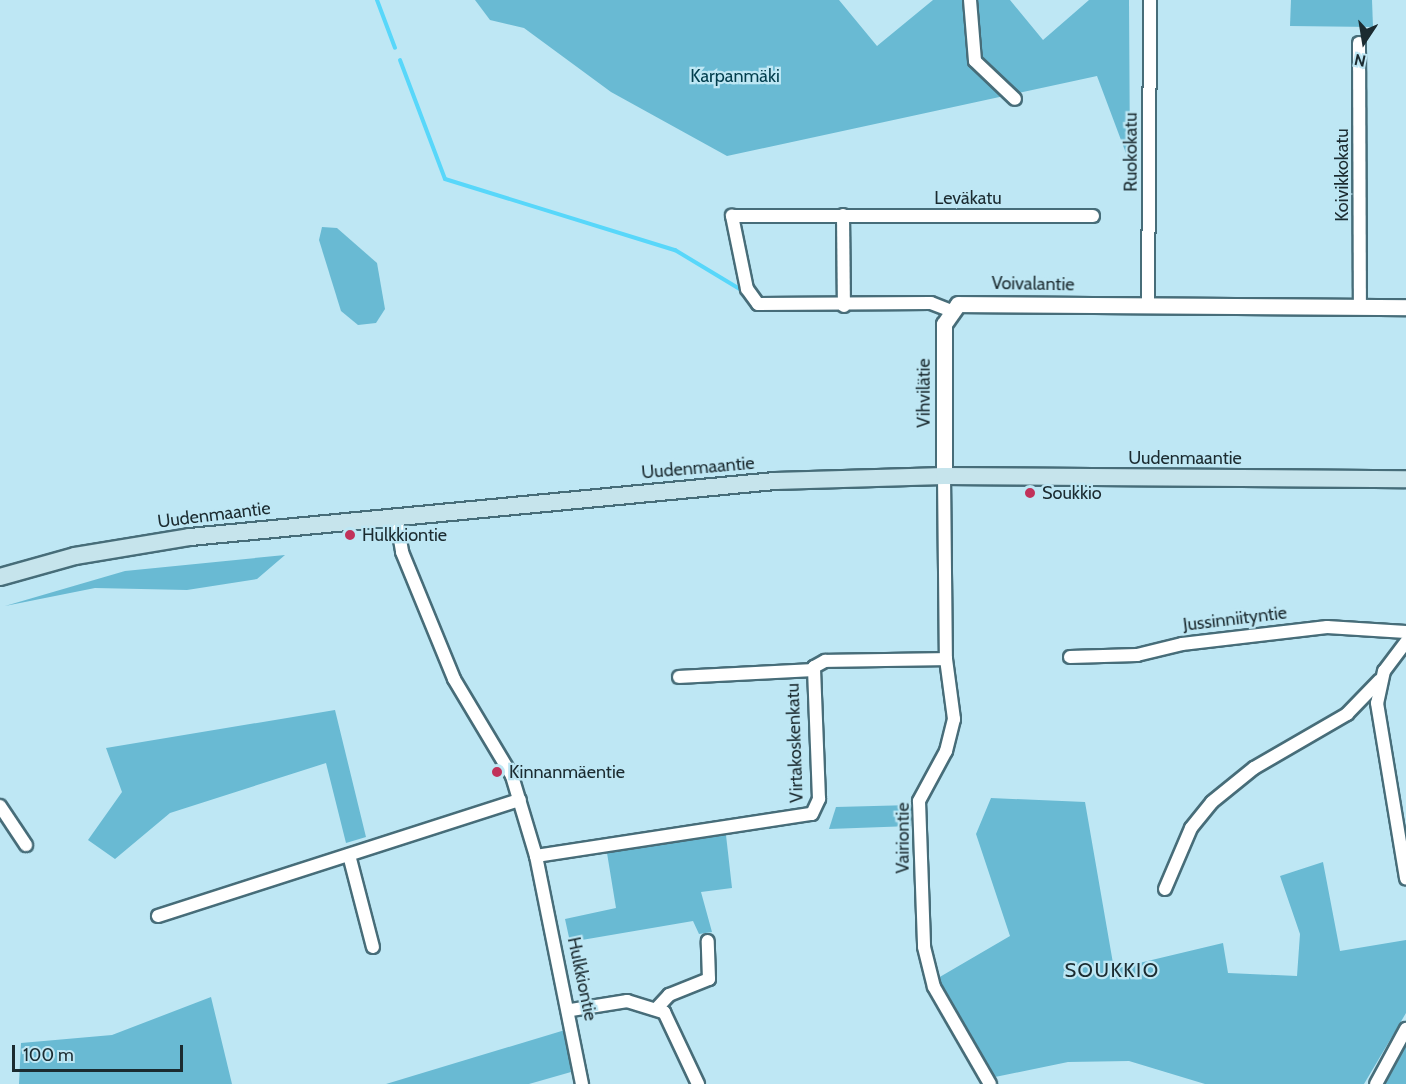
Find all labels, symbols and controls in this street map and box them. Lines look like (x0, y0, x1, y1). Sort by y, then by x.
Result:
north arrow (1334, 12, 1394, 72)
text: N (1353, 50, 1368, 71)
park label: Karpanmäki (690, 65, 780, 87)
street label: Ruokokatu (1120, 112, 1142, 192)
street label: Koivikkokatu (1331, 128, 1353, 222)
street label: Leväkatu (934, 187, 1002, 209)
street label: Voivalantie (991, 272, 1075, 296)
street label: Vihvilätie (913, 358, 935, 428)
street label: Uudenmaantie (1128, 447, 1242, 469)
street label: Uudenmaantie (640, 452, 756, 484)
place label: Soukkio (1042, 482, 1102, 504)
marker: Soukkio (1023, 486, 1037, 500)
street label: Uudenmaantie (156, 497, 272, 533)
place label: Hulkkiontie (362, 524, 447, 546)
marker: Hulkkiontie (343, 528, 357, 542)
street label: Jussinniityntie (1182, 602, 1288, 636)
street label: Virtakoskenkatu (782, 683, 808, 803)
place label: Kinnanmäentie (509, 761, 625, 783)
marker: Kinnanmäentie (490, 765, 504, 779)
street label: Vairiontie (892, 802, 914, 874)
street label: Hulkkiontie (563, 935, 601, 1023)
district label: SOUKKIO (1064, 958, 1160, 982)
scale bar (15, 1033, 186, 1071)
text: 100 m (23, 1044, 74, 1066)

